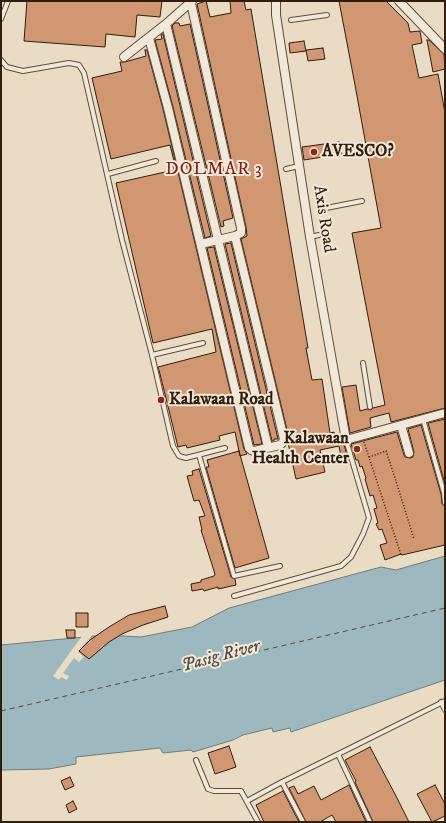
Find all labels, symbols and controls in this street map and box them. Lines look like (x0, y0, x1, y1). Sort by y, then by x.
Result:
place label: AVESCO? (322, 142, 394, 162)
marker: AVESCO? (309, 147, 319, 157)
district label: DOLMAR 3 (165, 159, 263, 181)
street label: Axis Road (308, 184, 338, 254)
place label: Kalawaan Road (169, 390, 273, 410)
marker: Kalawaan Road (156, 395, 166, 405)
place label: Kalawaan Health Center (252, 429, 349, 469)
marker: Kalawaan Health Center (352, 444, 362, 454)
water label: Pasig River (180, 636, 262, 678)

